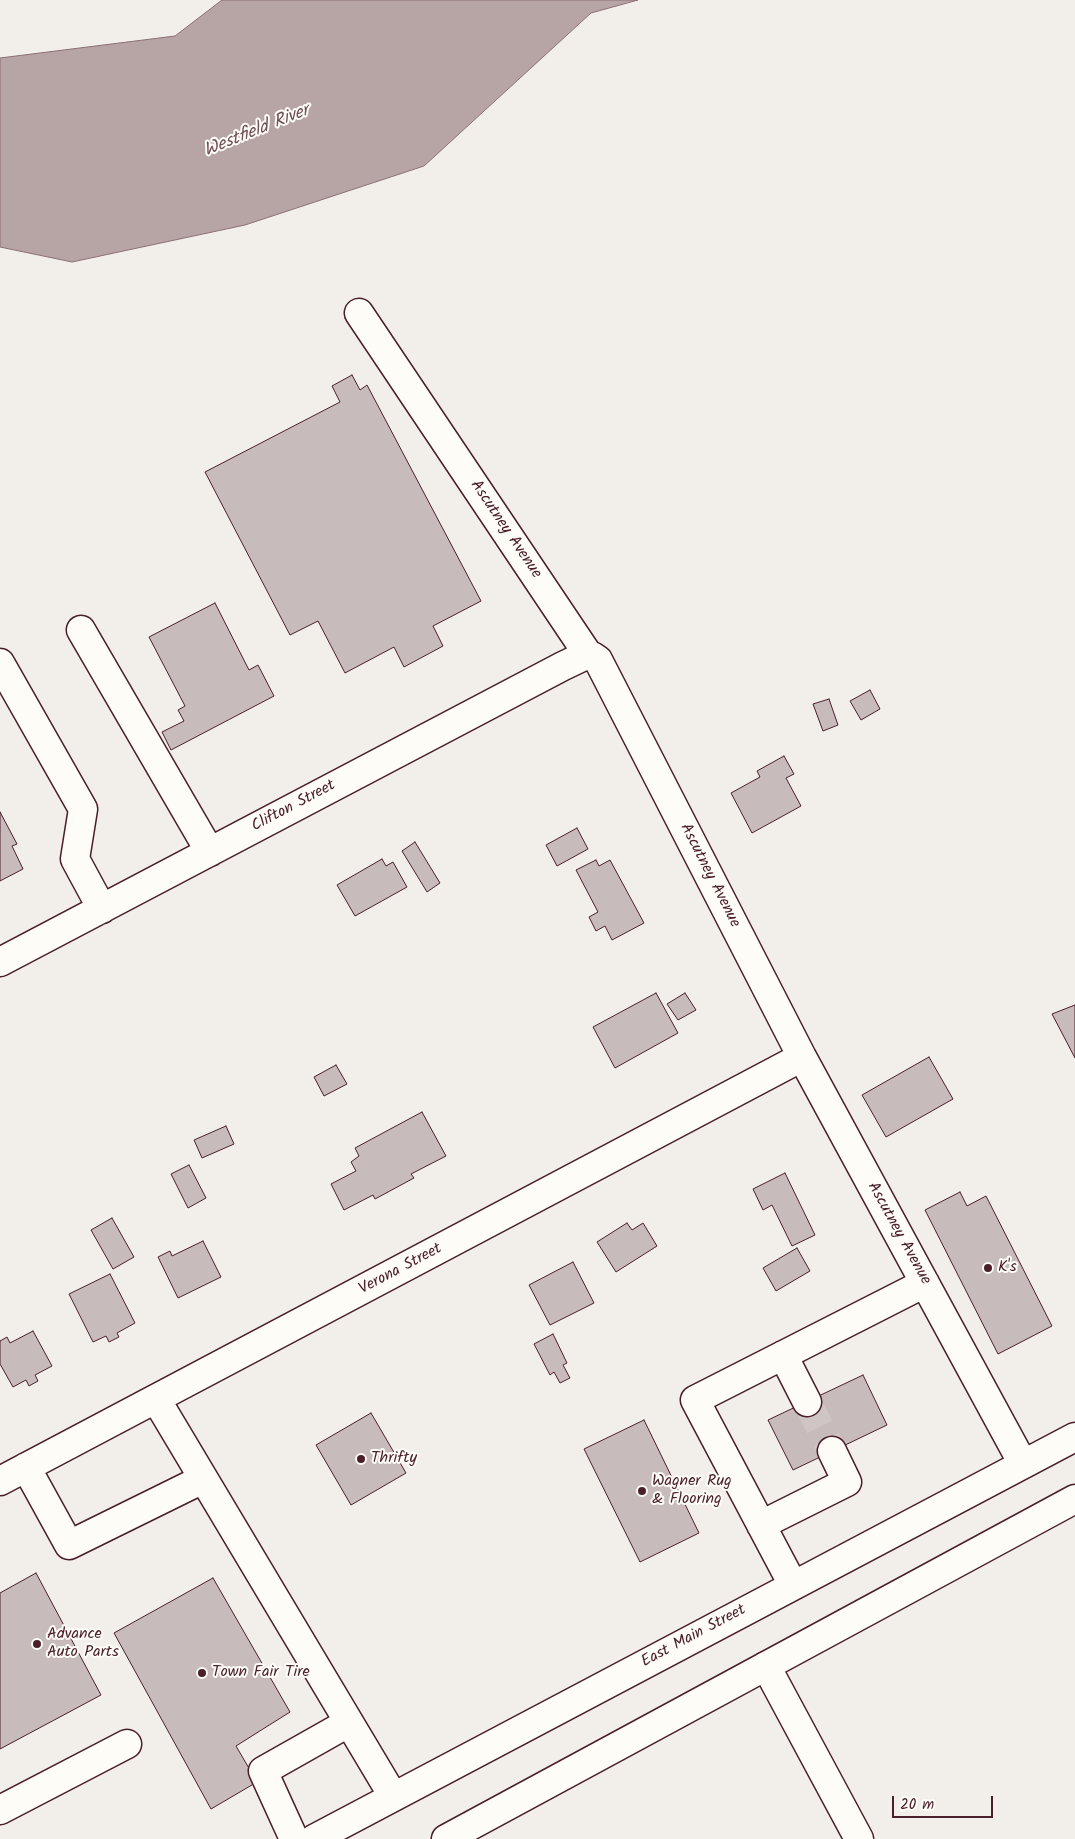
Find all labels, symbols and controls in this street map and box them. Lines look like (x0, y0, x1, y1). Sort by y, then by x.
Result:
water label: Westfield River (201, 101, 313, 163)
street label: Ascutney Avenue (465, 477, 545, 583)
street label: Clifton Street (249, 777, 339, 837)
street label: Ascutney Avenue (674, 821, 744, 931)
street label: Ascutney Avenue (862, 1179, 934, 1289)
street label: Verona Street (356, 1240, 446, 1300)
place label: K's (998, 1258, 1017, 1278)
marker: K's (982, 1262, 994, 1274)
place label: Thrifty (371, 1449, 417, 1469)
marker: Thrifty (355, 1453, 367, 1465)
place label: Wagner Rug & Flooring (652, 1472, 732, 1510)
marker: Wagner Rug & Flooring (636, 1485, 648, 1497)
street label: East Main Street (638, 1601, 750, 1673)
place label: Advance Auto Parts (47, 1625, 119, 1663)
marker: Advance Auto Parts (31, 1638, 43, 1650)
place label: Town Fair Tire (212, 1663, 310, 1683)
marker: Town Fair Tire (196, 1667, 208, 1679)
scale bar (895, 1786, 996, 1818)
text: 20 m (900, 1793, 934, 1817)

